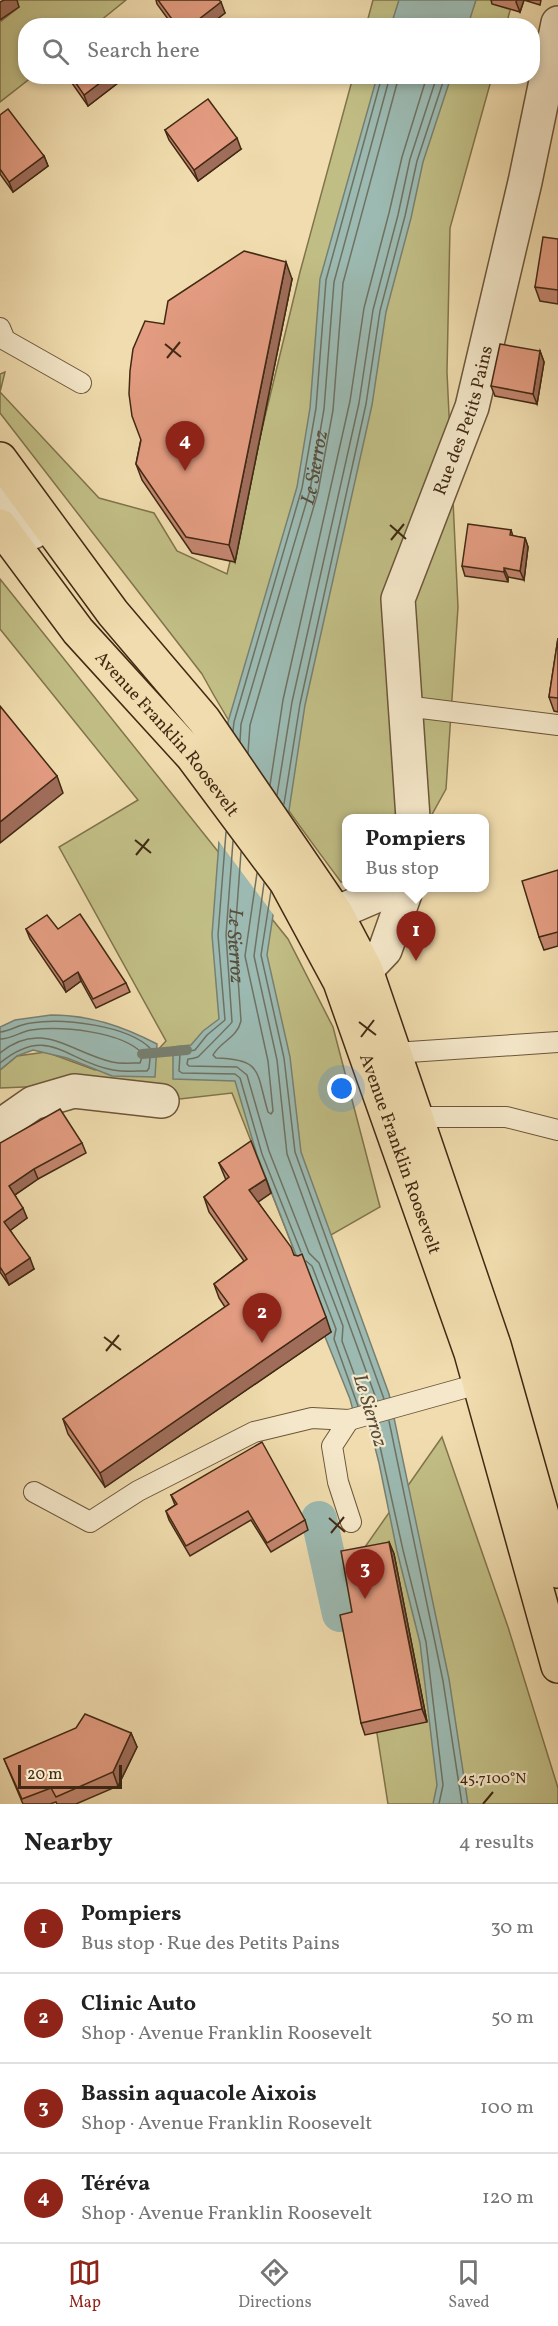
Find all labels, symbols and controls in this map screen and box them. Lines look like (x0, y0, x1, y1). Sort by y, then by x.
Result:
search box (18, 18, 540, 84)
icon: search (39, 35, 72, 68)
text: Search here (87, 36, 200, 67)
street label: Rue des Petits Pains (428, 343, 500, 499)
pin: 4 (166, 422, 204, 471)
water label: Le Sierroz (294, 428, 336, 508)
street label: Avenue Franklin Roosevelt (88, 646, 244, 823)
popup (342, 814, 489, 892)
text: Pompiers (365, 824, 466, 855)
text: Bus stop (365, 855, 439, 883)
water label: Le Sierroz (219, 907, 250, 984)
pin: 1 (396, 912, 436, 961)
street label: Avenue Franklin Roosevelt (352, 1051, 446, 1258)
your location (327, 1074, 356, 1103)
pin: 2 (242, 1294, 282, 1343)
water label: Le Sierroz (345, 1371, 393, 1450)
pin: 3 (346, 1550, 385, 1599)
scale bar (18, 1762, 122, 1790)
text: 20 m (27, 1764, 62, 1786)
text: 45.7100°N (460, 1769, 526, 1790)
text: Nearby (24, 1825, 113, 1861)
text: 4 results (459, 1829, 534, 1857)
text: Pompiers (81, 1899, 181, 1930)
text: 1 (39, 1914, 48, 1942)
text: 30 m (490, 1914, 534, 1942)
text: Bus stop · Rue des Petits Pains (81, 1930, 340, 1958)
text: Clinic Auto (81, 1989, 196, 2020)
text: 2 (38, 2004, 49, 2032)
text: 50 m (491, 2004, 534, 2032)
text: Shop · Avenue Franklin Roosevelt (81, 2020, 372, 2048)
text: Bassin aquacole Aixois (81, 2079, 317, 2110)
text: 3 (38, 2094, 49, 2122)
text: 100 m (480, 2094, 534, 2122)
text: Shop · Avenue Franklin Roosevelt (81, 2110, 372, 2138)
text: Téréva (81, 2169, 150, 2200)
text: 4 (37, 2184, 50, 2212)
text: 120 m (482, 2184, 534, 2212)
text: Shop · Avenue Franklin Roosevelt (81, 2200, 372, 2228)
tab: Map (68, 2256, 101, 2314)
tab: Directions (238, 2256, 312, 2314)
tab: Saved (448, 2256, 490, 2314)

